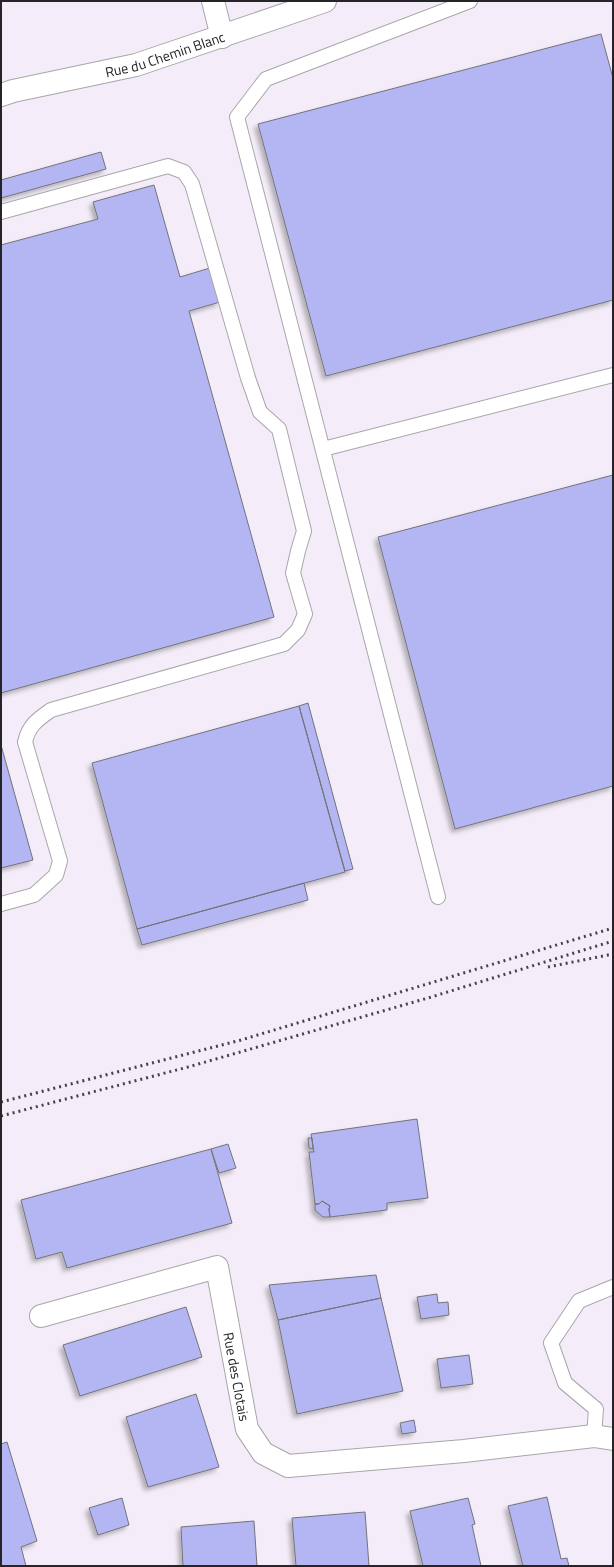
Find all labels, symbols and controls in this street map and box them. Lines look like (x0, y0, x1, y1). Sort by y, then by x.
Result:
street label: Rue du Chemin Blanc (103, 25, 227, 82)
street label: Rue des Clotais (219, 1330, 256, 1423)

